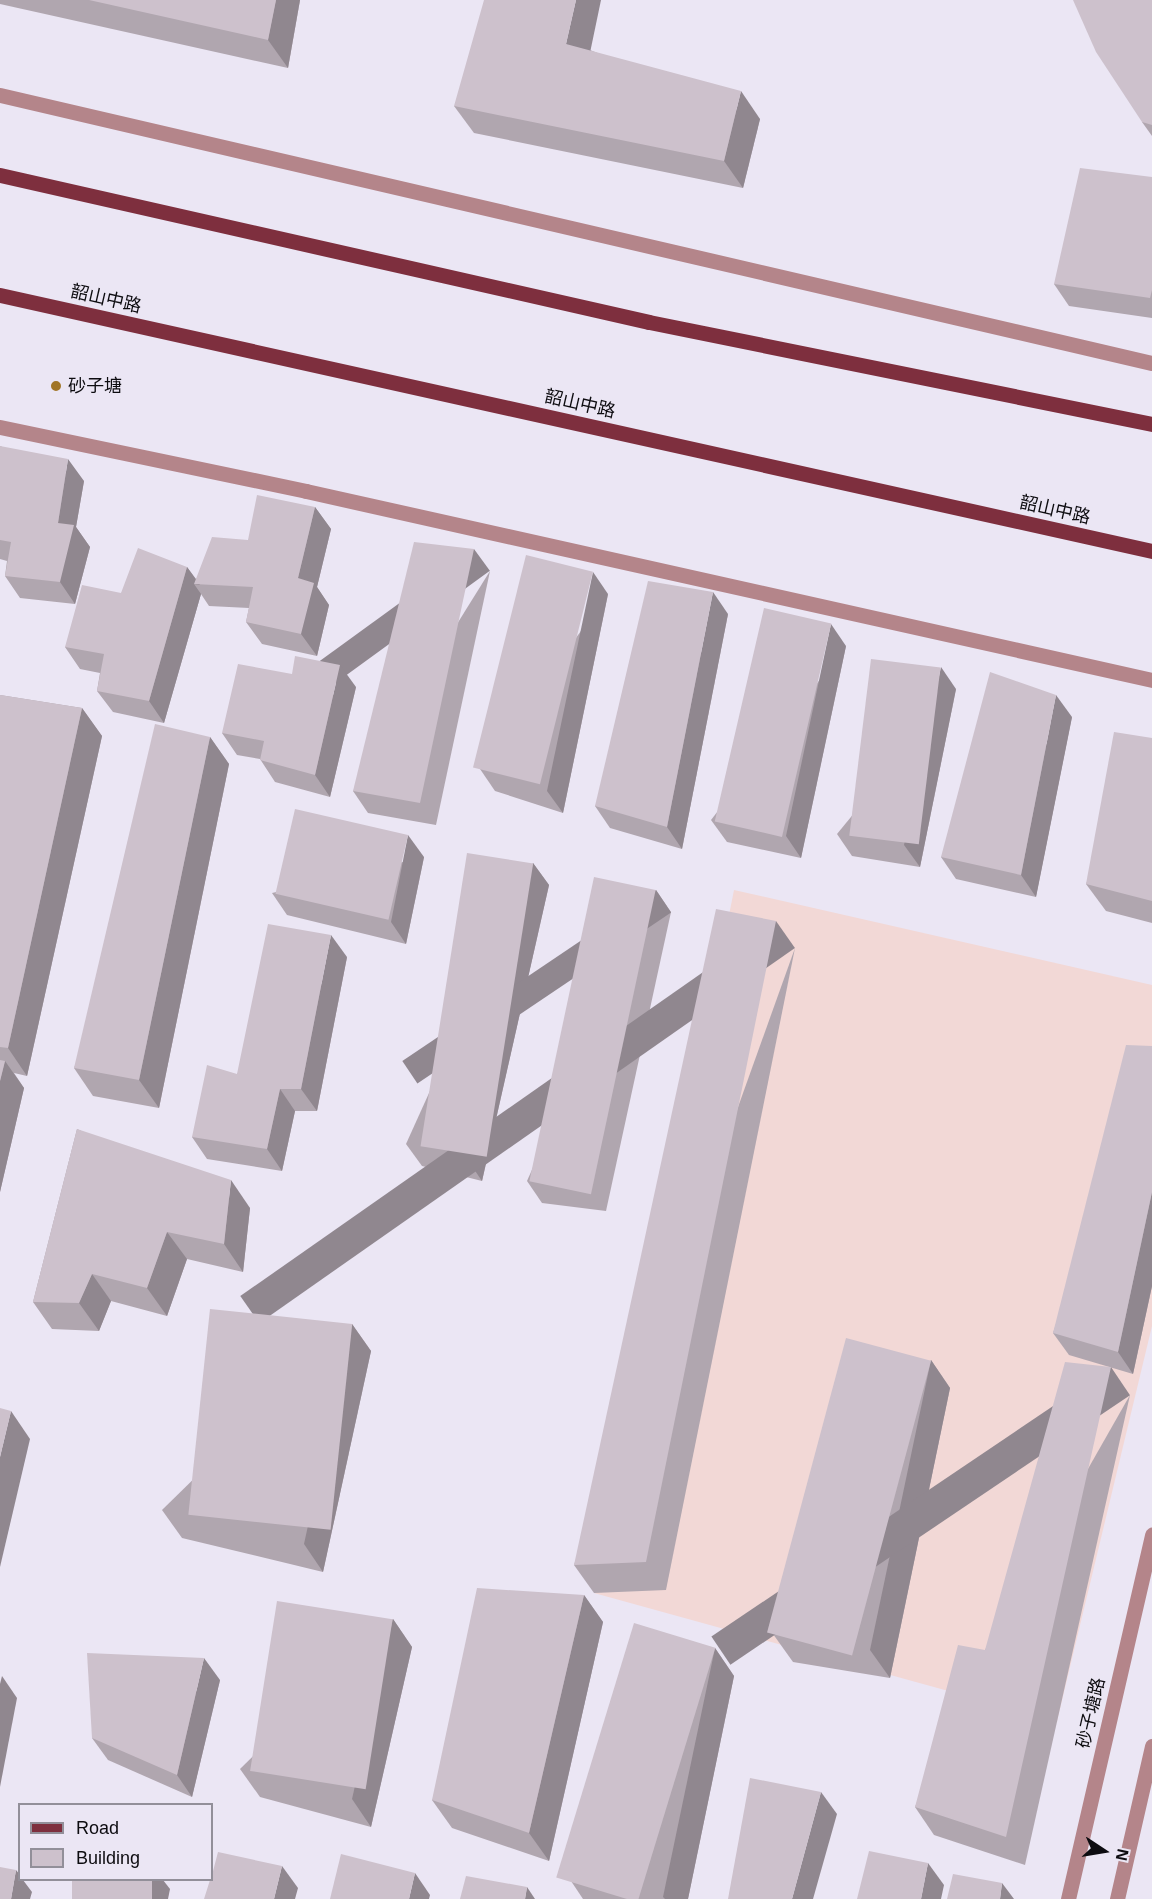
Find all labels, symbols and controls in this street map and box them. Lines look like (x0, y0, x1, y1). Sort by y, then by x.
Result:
street label: 韶山中路 (68, 280, 144, 318)
place label: 砂子塘 (68, 375, 122, 397)
marker: 砂子塘 (49, 379, 63, 393)
street label: 韶山中路 (542, 385, 618, 423)
street label: 韶山中路 (1017, 491, 1093, 529)
street label: 砂子塘路 (1072, 1675, 1110, 1751)
legend (18, 1803, 213, 1881)
text: Road (76, 1818, 119, 1838)
north arrow (1074, 1821, 1134, 1881)
text: N (1113, 1847, 1132, 1862)
text: Building (76, 1848, 140, 1868)

